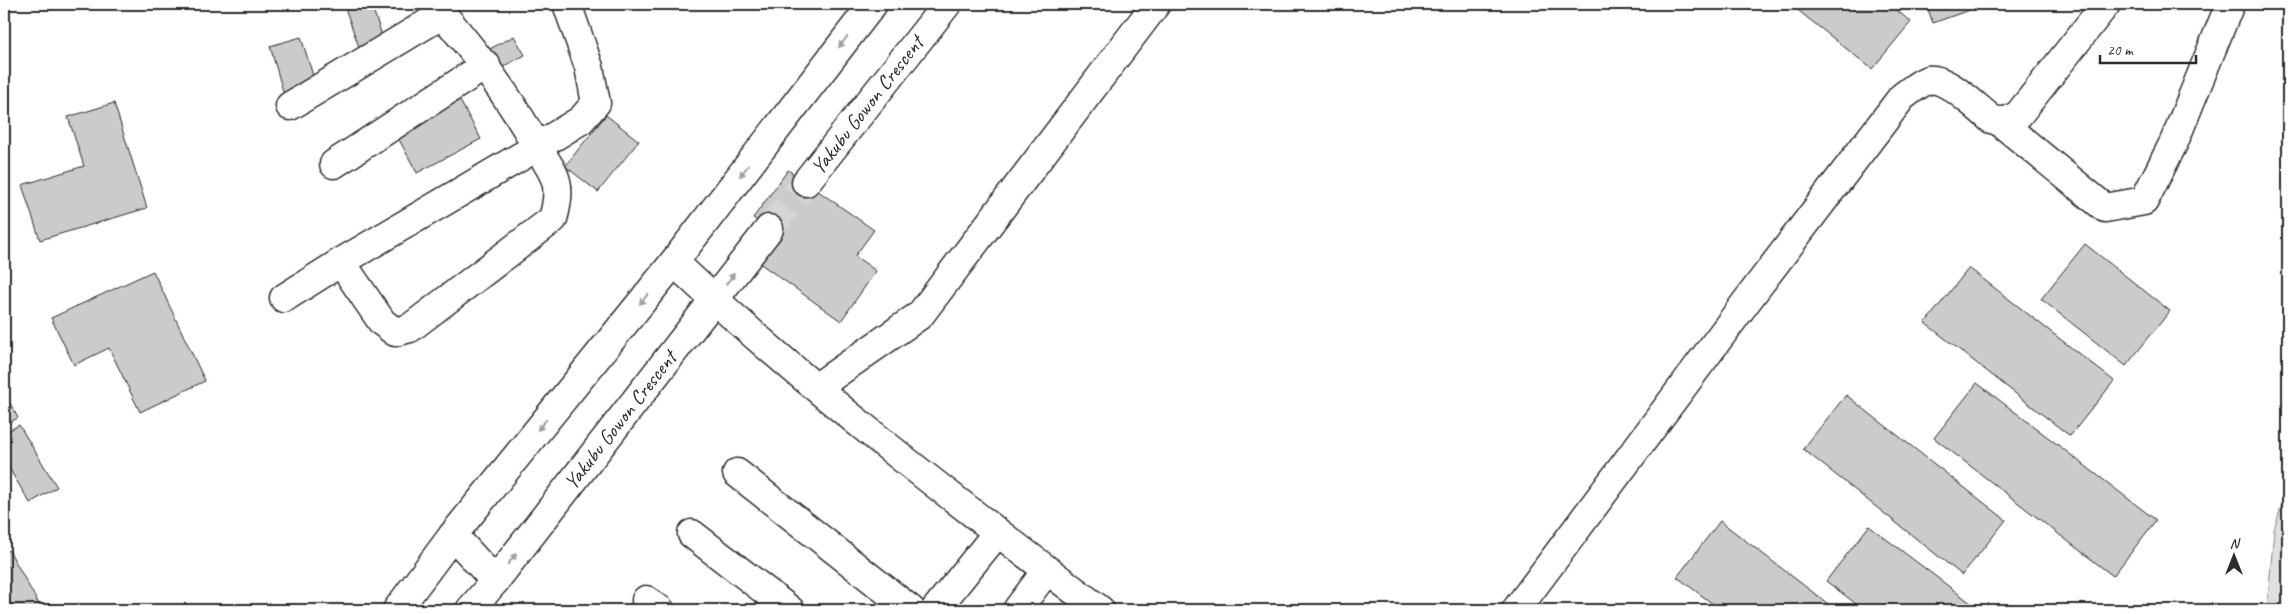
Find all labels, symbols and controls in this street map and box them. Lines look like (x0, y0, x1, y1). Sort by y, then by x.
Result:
street label: Yakubu Gowon Crescent (805, 28, 931, 179)
scale bar (2100, 32, 2196, 64)
one-way arrow (838, 35, 849, 48)
text: 20 m (2107, 41, 2134, 60)
one-way arrow (739, 164, 749, 178)
one-way arrow (725, 273, 736, 286)
one-way arrow (638, 292, 649, 305)
street label: Yakubu Gowon Crescent (558, 343, 684, 494)
one-way arrow (536, 418, 547, 431)
north arrow (2210, 532, 2260, 582)
text: N (2230, 535, 2241, 552)
one-way arrow (507, 553, 518, 566)

